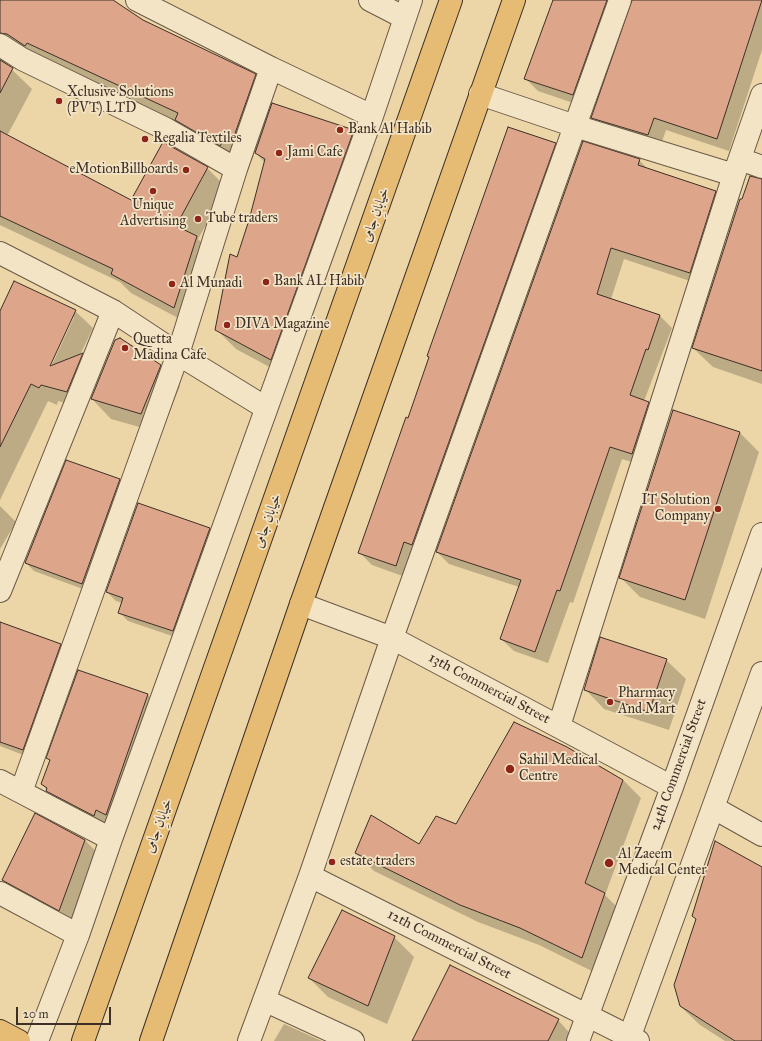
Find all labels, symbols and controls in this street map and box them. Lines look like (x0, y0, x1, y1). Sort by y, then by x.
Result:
place label: Xclusive Solutions (PVT) LTD (67, 85, 174, 118)
marker: Xclusive Solutions (PVT) LTD (54, 96, 64, 106)
place label: Bank Al Habib (348, 122, 432, 138)
marker: Bank Al Habib (335, 125, 345, 135)
place label: Regalia Textiles (153, 131, 242, 147)
marker: Regalia Textiles (140, 134, 150, 144)
place label: Jami Cafe (287, 145, 343, 161)
marker: Jami Cafe (274, 148, 284, 158)
place label: eMotionBillboards (70, 162, 178, 178)
marker: eMotionBillboards (181, 165, 191, 175)
marker: Unique Advertising (148, 186, 158, 196)
street label: خیابانِ جامی (358, 186, 394, 244)
place label: Unique Advertising (120, 198, 186, 230)
place label: Tube traders (206, 211, 278, 227)
marker: Tube traders (193, 214, 203, 224)
place label: Bank AL Habib (274, 274, 364, 290)
place label: Al Munadi (180, 276, 242, 292)
marker: Bank AL Habib (261, 277, 271, 287)
marker: Al Munadi (167, 279, 177, 289)
place label: DIVA Magazine (235, 317, 330, 333)
marker: DIVA Magazine (222, 320, 232, 330)
place label: Quetta Madina Cafe (133, 332, 207, 364)
marker: Quetta Madina Cafe (120, 343, 130, 353)
street label: خیابانِ جامی (250, 492, 286, 550)
place label: IT Solution Company (642, 493, 710, 526)
marker: IT Solution Company (713, 504, 723, 514)
street label: 13th Commercial Street (425, 650, 553, 728)
place label: Pharmacy And Mart (618, 686, 676, 718)
marker: Pharmacy And Mart (605, 697, 615, 707)
street label: 24th Commercial Street (647, 697, 711, 833)
place label: Sahil Medical Centre (519, 753, 598, 786)
marker: Sahil Medical Centre (504, 763, 516, 775)
street label: خیابانِ جامی (141, 797, 177, 855)
place label: Al Zaeem Medical Center (618, 847, 706, 880)
place label: estate traders (340, 854, 415, 870)
marker: estate traders (327, 857, 337, 867)
marker: Al Zaeem Medical Center (603, 857, 615, 869)
street label: 12th Commercial Street (384, 907, 514, 983)
scale bar (18, 999, 113, 1025)
text: 20 m (23, 1007, 49, 1021)

